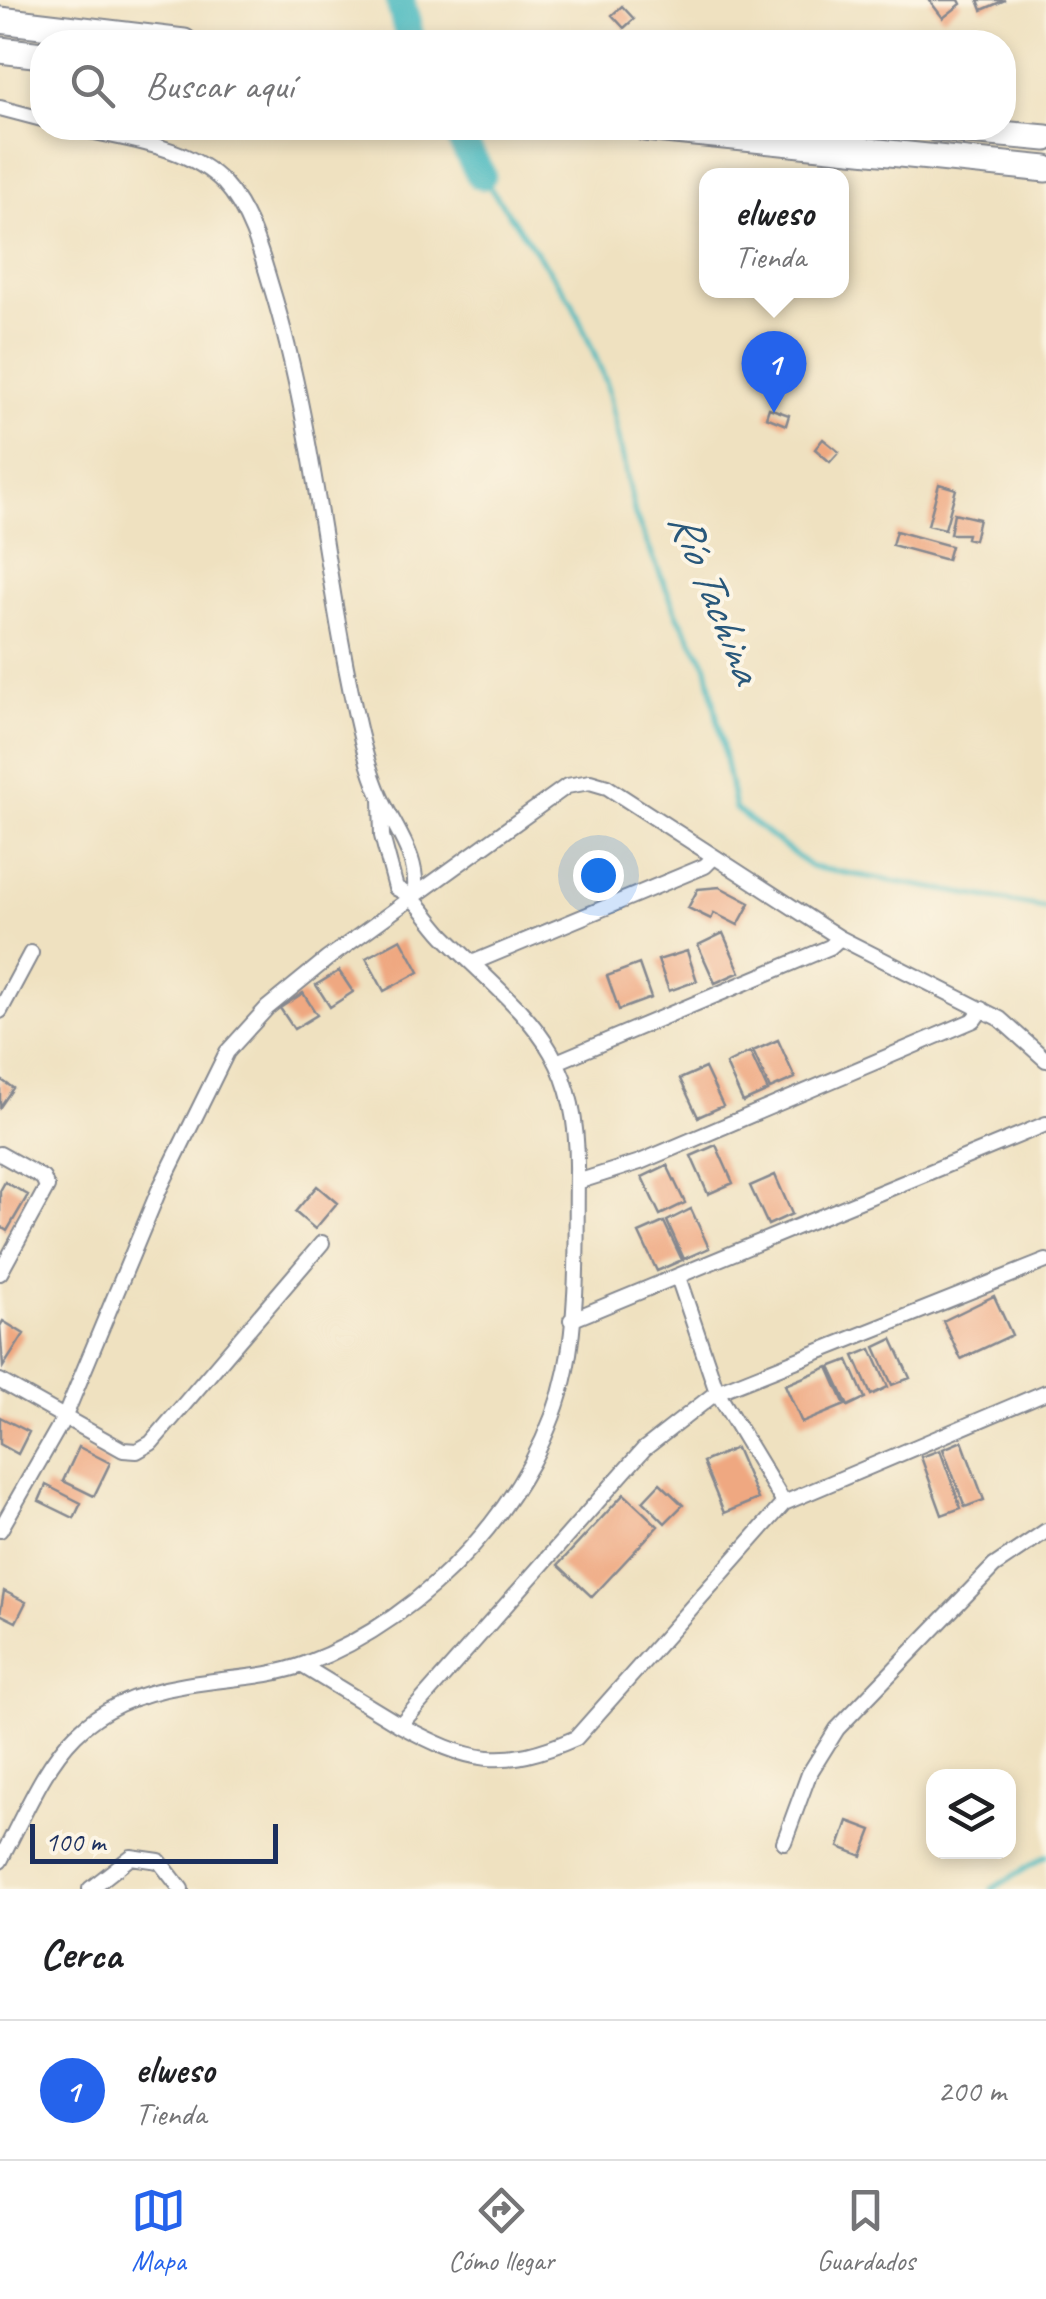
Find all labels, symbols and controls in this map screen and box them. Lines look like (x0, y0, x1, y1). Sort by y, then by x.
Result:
search box (30, 30, 1016, 140)
icon: search (65, 58, 120, 113)
text: Buscar aquí (145, 62, 294, 109)
popup (699, 168, 849, 298)
text: elweso (734, 189, 814, 236)
text: Tienda (734, 236, 806, 277)
pin: 1 (742, 330, 806, 413)
water label: Río Tachina (656, 503, 777, 694)
your location (573, 850, 624, 901)
map controls (926, 1769, 1016, 1859)
button: layers (926, 1769, 1016, 1859)
scale bar (30, 1819, 278, 1864)
text: 100 m (45, 1824, 105, 1859)
text: Cerca (40, 1928, 122, 1981)
text: elweso (135, 2046, 214, 2093)
text: 1 (65, 2070, 80, 2111)
text: 200 m (937, 2070, 1006, 2111)
text: Tienda (135, 2093, 206, 2134)
tab: Mapa (131, 2183, 186, 2278)
tab: Cómo llegar (448, 2183, 554, 2278)
tab: Guardados (817, 2183, 915, 2278)

